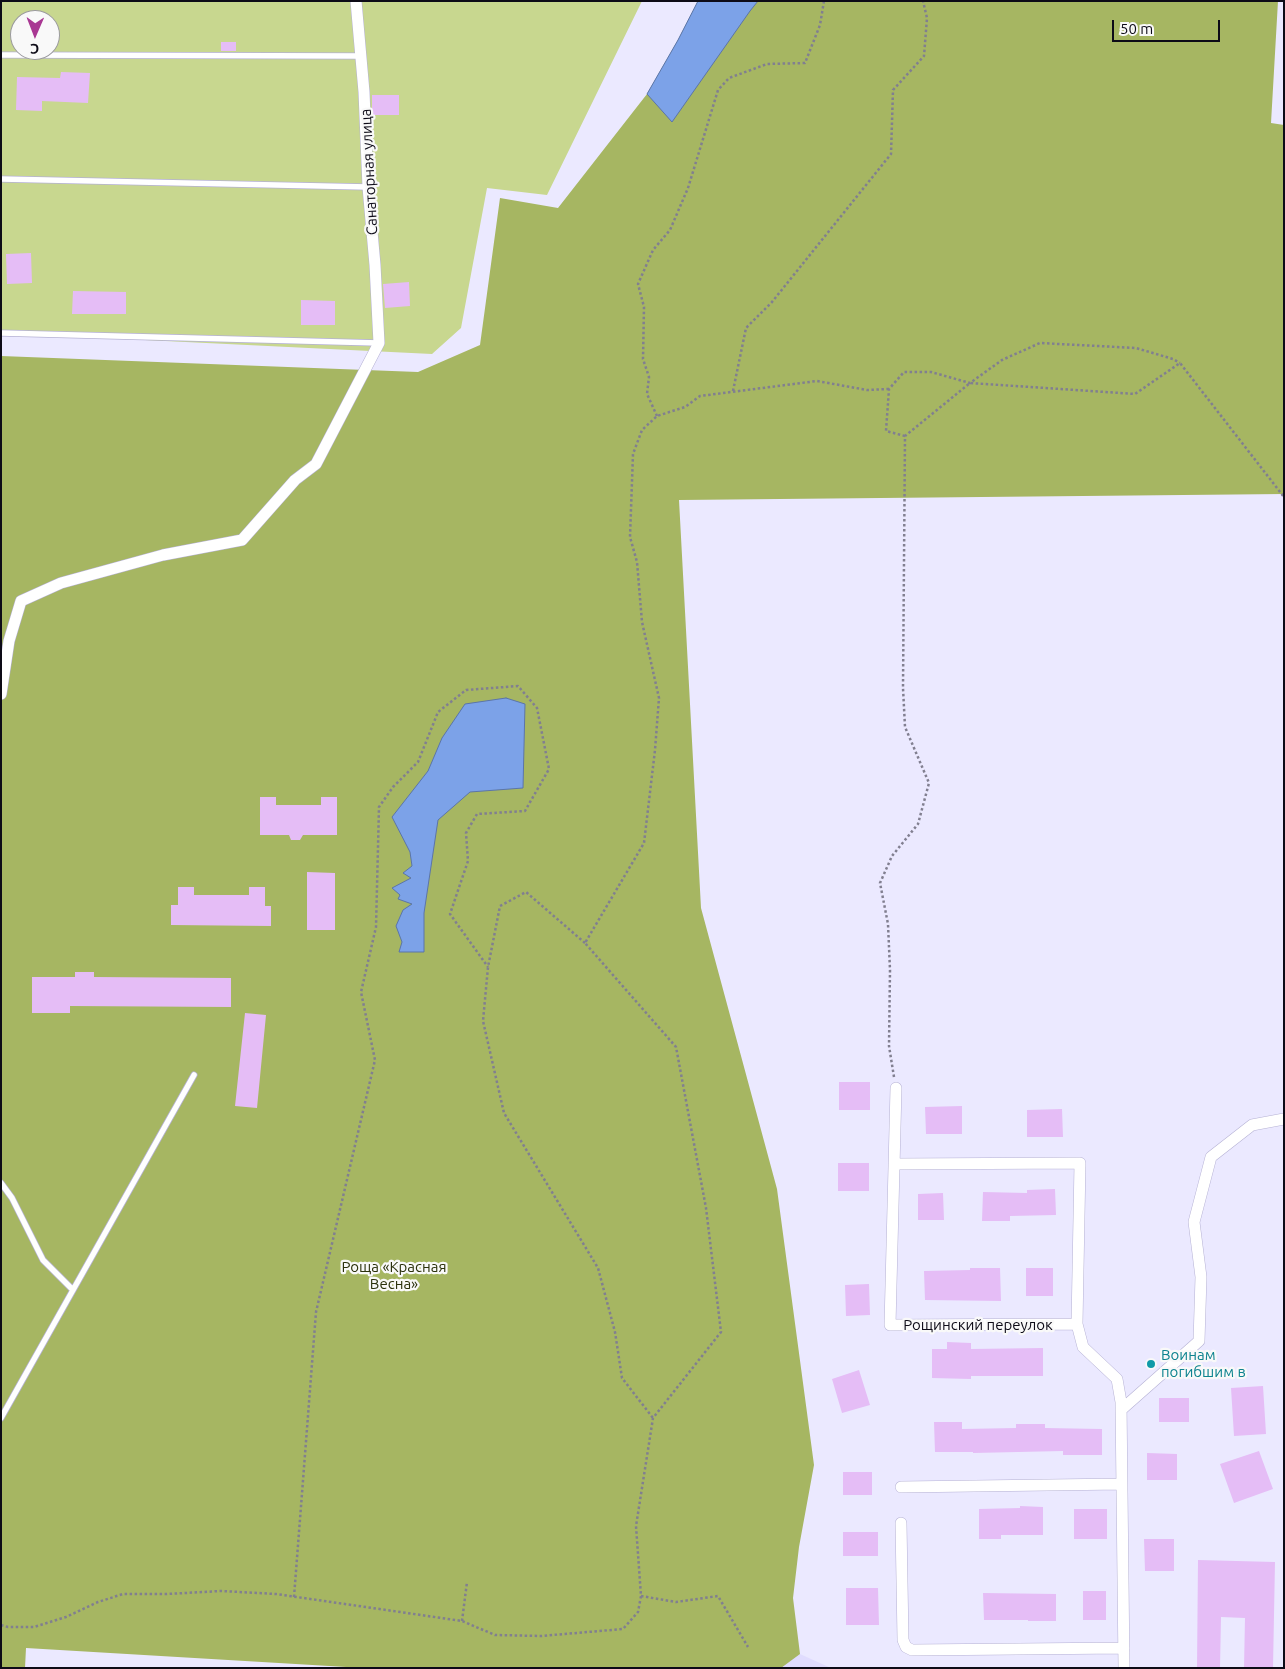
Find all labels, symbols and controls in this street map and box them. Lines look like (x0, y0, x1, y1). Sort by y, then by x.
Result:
north arrow (10, 10, 60, 60)
scale bar (1115, 10, 1222, 42)
text: 50 m (1120, 20, 1153, 37)
text: С (30, 41, 39, 57)
street label: Санаторная улица (357, 108, 381, 236)
park label: Роща «Красная Весна» (341, 1258, 447, 1293)
street label: Рощинский переулок (903, 1316, 1053, 1334)
place label: Воинам погибшим в (1161, 1346, 1246, 1381)
marker: Воинам погибшим в (1145, 1358, 1157, 1370)

